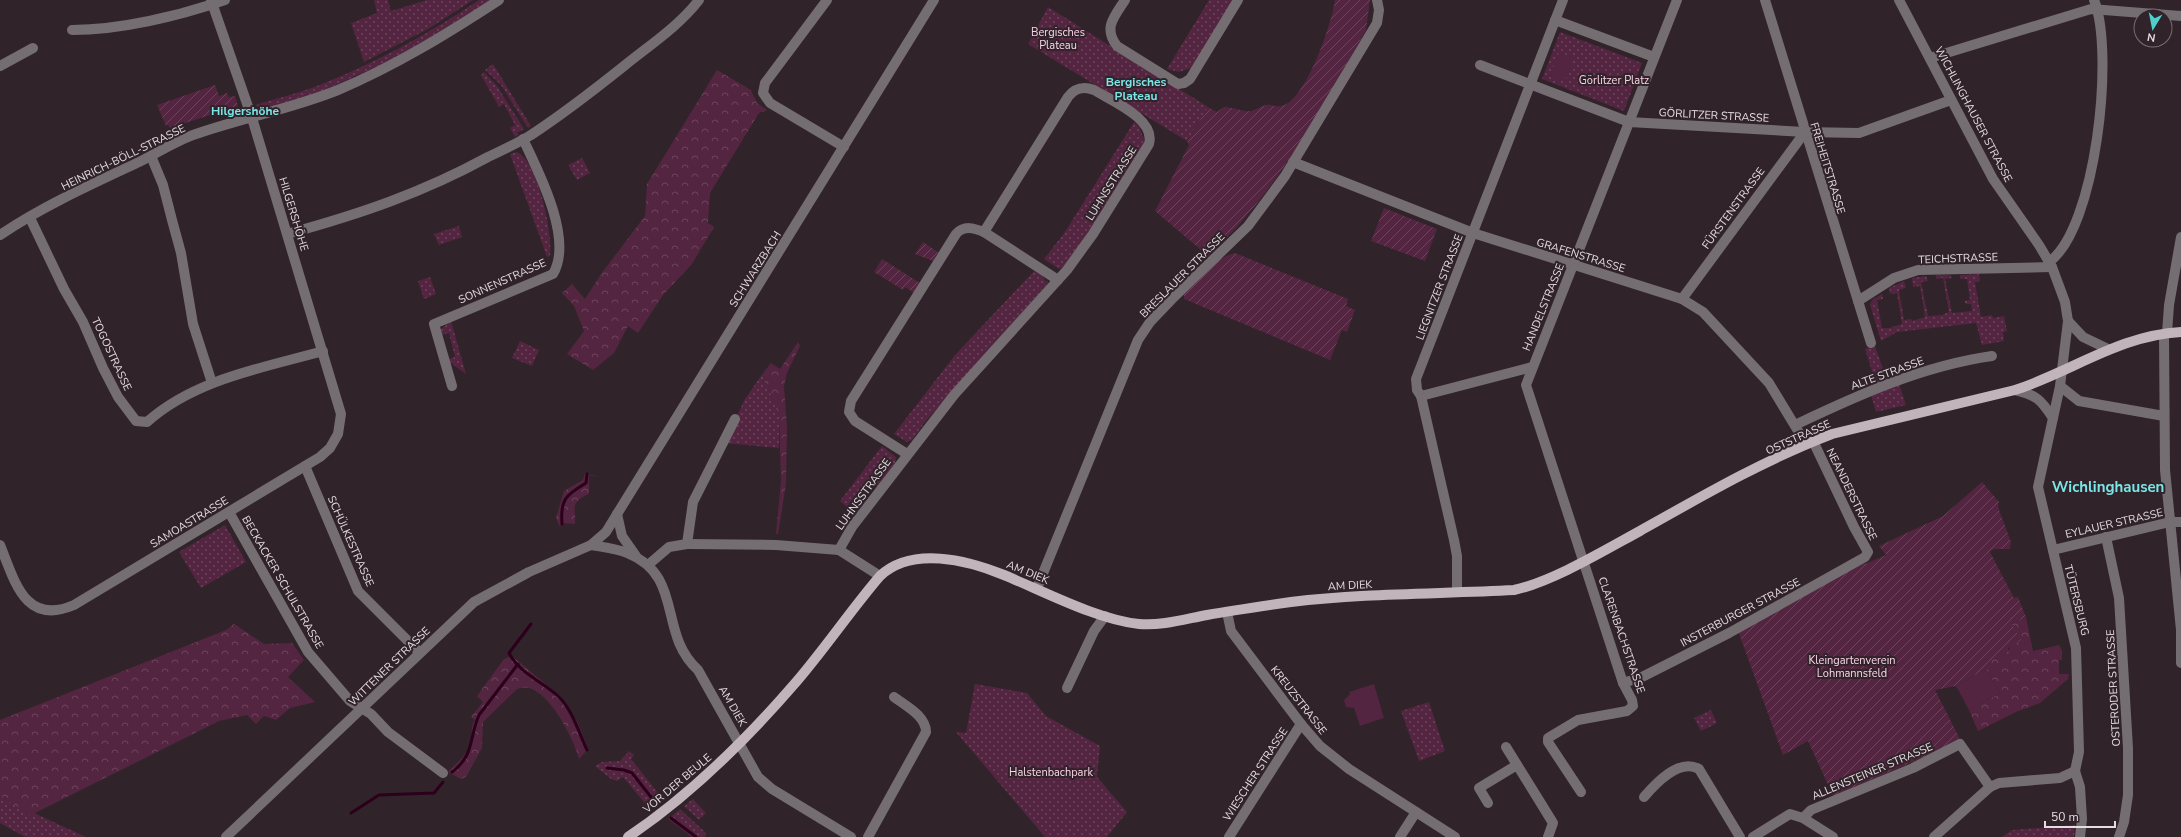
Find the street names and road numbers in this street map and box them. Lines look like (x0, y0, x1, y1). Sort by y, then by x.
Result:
street label: WICHLINGHAUSER STRASSE (1931, 44, 2016, 185)
street label: GÖRLITZER STRASSE (1658, 105, 1770, 126)
street label: HEINRICH-BÖLL-STRASSE (59, 121, 188, 194)
street label: FREIHEITSTRASSE (1806, 121, 1849, 216)
street label: LUHNSSTRASSE (1082, 143, 1140, 223)
street label: FÜRSTENSTRASSE (1699, 164, 1768, 252)
street label: HILGERSHÖHE (275, 175, 312, 253)
street label: SCHWARZBACH (726, 228, 785, 310)
street label: BRESLAUER STRASSE (1137, 230, 1228, 321)
street label: LIEGNITZER STRASSE (1412, 232, 1467, 342)
street label: GRAFENSTRASSE (1535, 235, 1627, 276)
street label: TEICHSTRASSE (1918, 250, 1998, 267)
street label: SONNENSTRASSE (456, 255, 548, 308)
street label: HANDELSTRASSE (1519, 261, 1568, 353)
street label: TOGOSTRASSE (88, 315, 135, 393)
street label: ALTE STRASSE (1849, 353, 1926, 394)
street label: OSTSTRASSE (1763, 416, 1833, 458)
street label: NEANDERSTRASSE (1823, 446, 1880, 543)
street label: LUHNSSTRASSE (832, 455, 895, 533)
street label: SAMOASTRASSE (147, 493, 231, 552)
street label: SCHÜLKESTRASSE (324, 493, 377, 589)
street label: EYLAUER STRASSE (2064, 505, 2164, 542)
street label: BECKACKER SCHULSTRASSE (238, 513, 327, 651)
street label: AM DIEK (1004, 557, 1052, 588)
street label: TÜTERSBURG (2060, 563, 2093, 637)
street label: INSTERBURGER STRASSE (1678, 574, 1803, 650)
street label: CLARENBACHSTRASSE (1595, 575, 1649, 695)
street label: AM DIEK (1327, 577, 1374, 594)
street label: WITTENER STRASSE (345, 624, 433, 709)
street label: OSTERODER STRASSE (2103, 629, 2124, 747)
street label: KREUZSTRASSE (1267, 663, 1330, 738)
street label: AM DIEK (715, 683, 751, 730)
street label: WIESCHER STRASSE (1220, 725, 1291, 824)
street label: ALLENSTEINER STRASSE (1809, 739, 1935, 804)
street label: VOR DER BEULE (639, 750, 715, 817)

